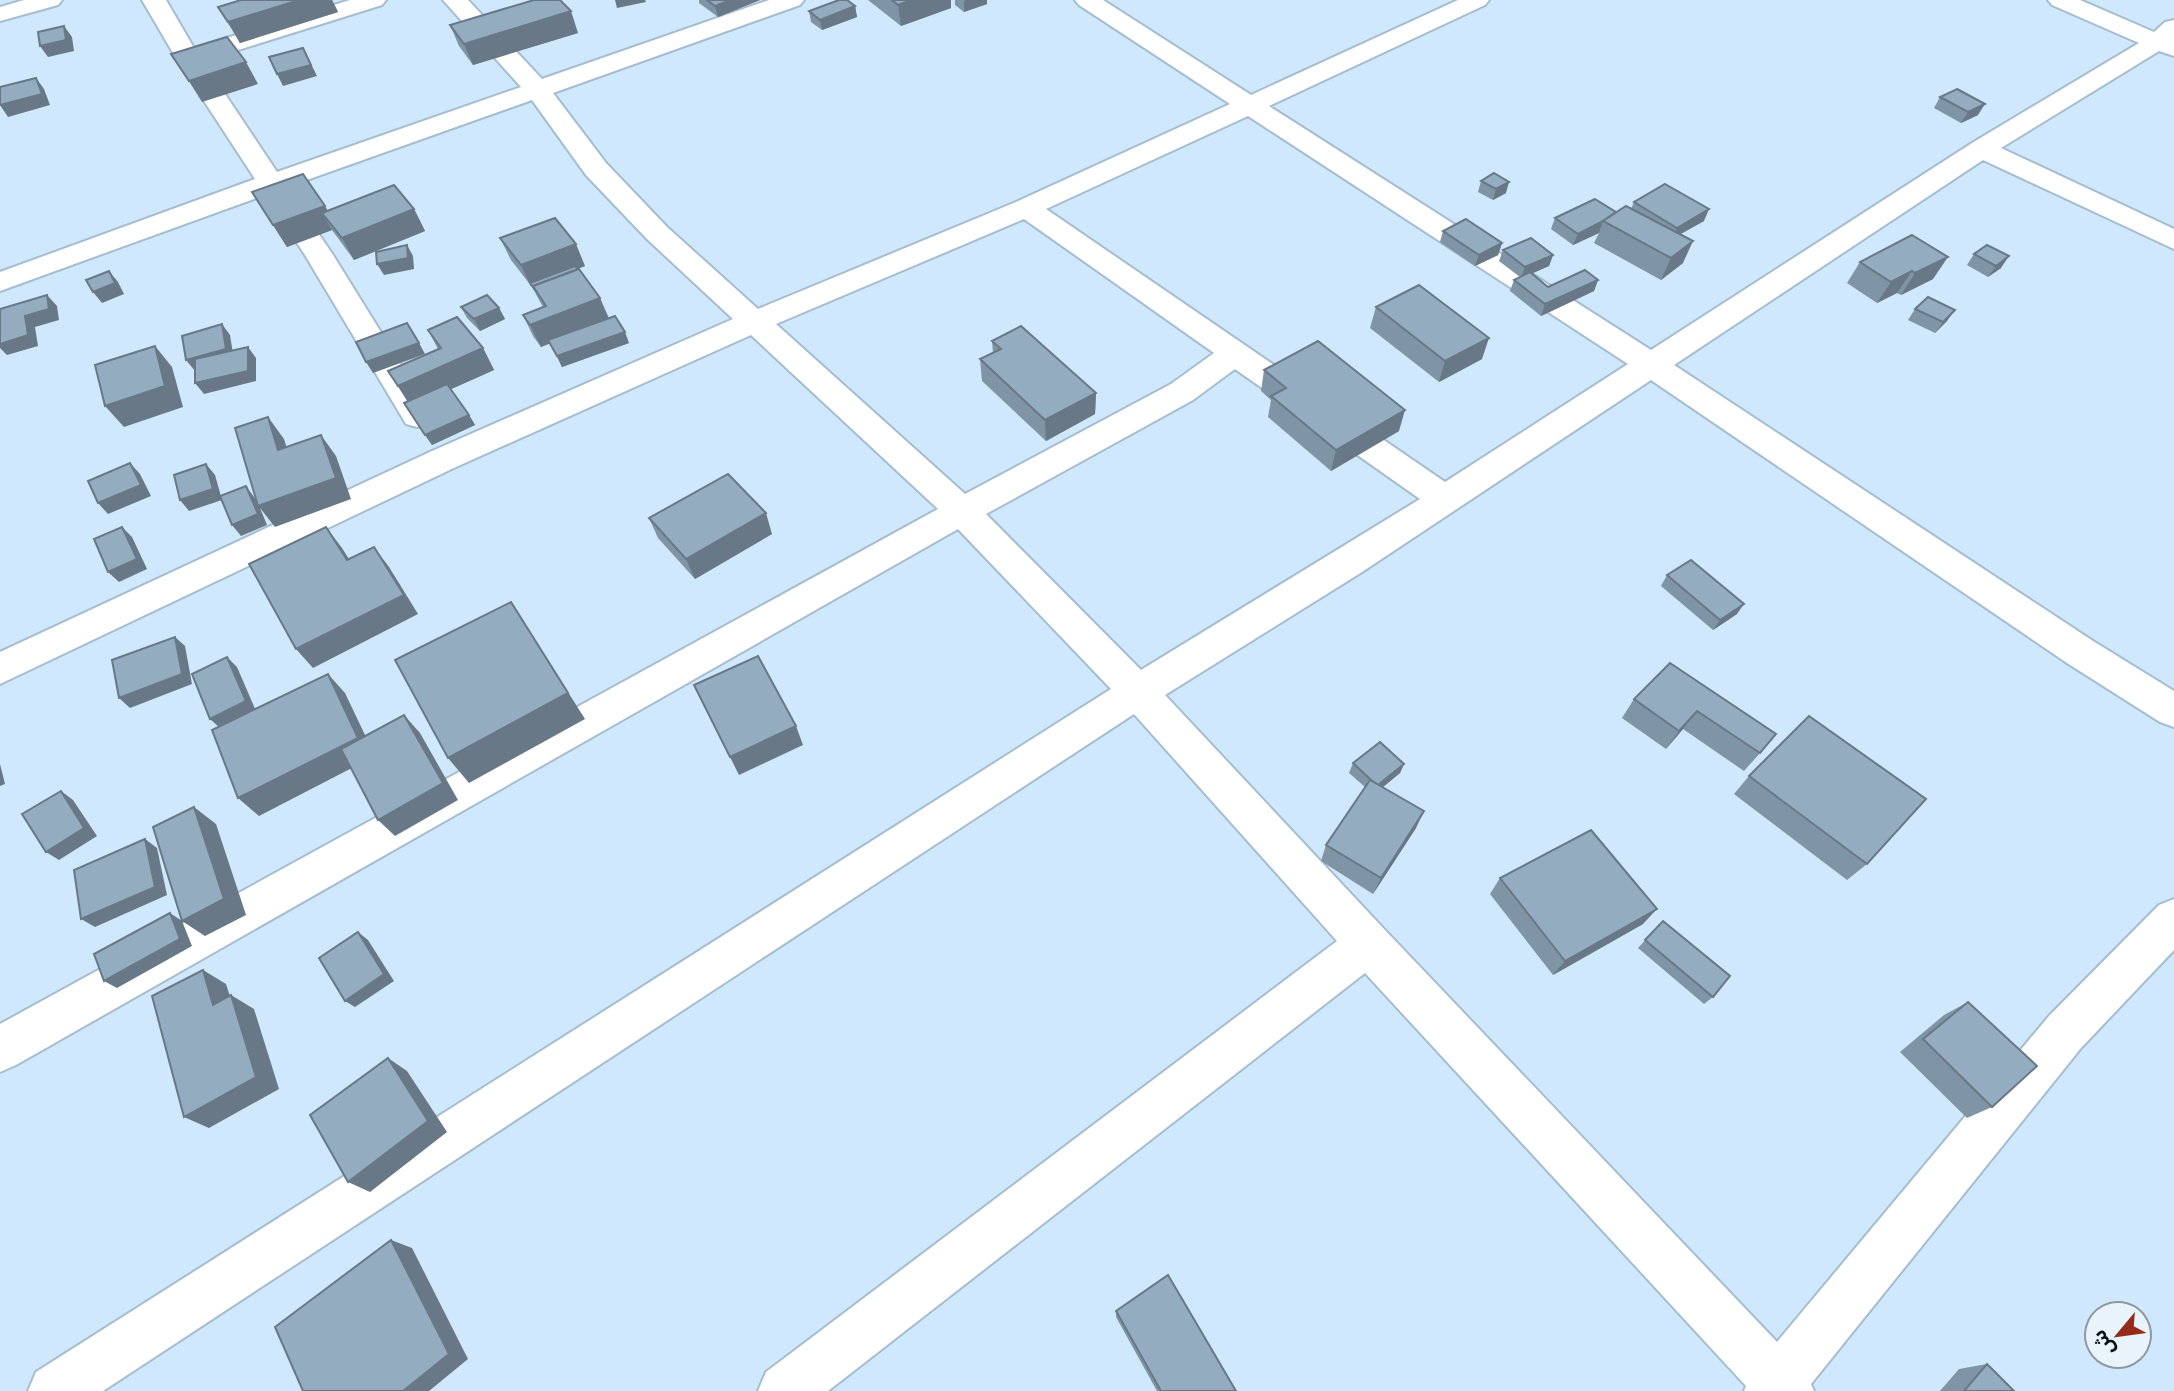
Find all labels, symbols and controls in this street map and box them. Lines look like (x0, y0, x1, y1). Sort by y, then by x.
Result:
north arrow (2083, 1300, 2153, 1370)
text: ش (2087, 1326, 2120, 1360)

